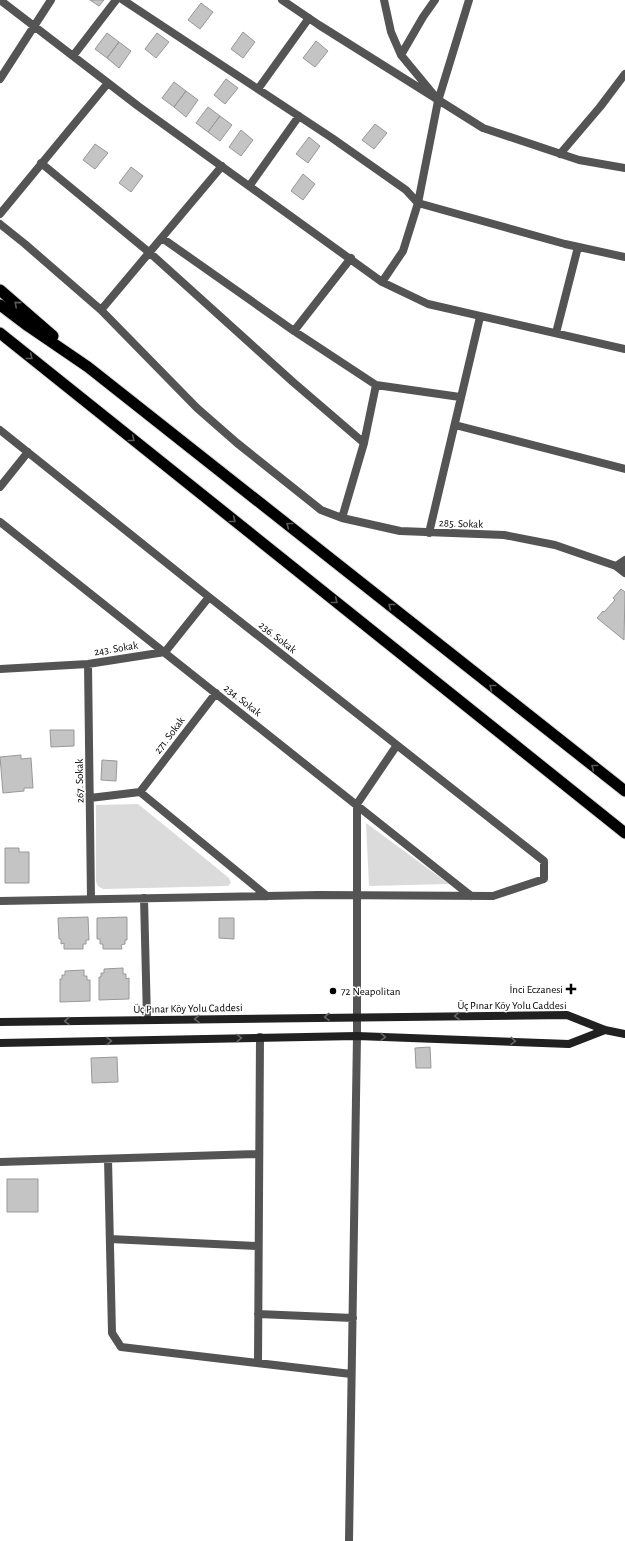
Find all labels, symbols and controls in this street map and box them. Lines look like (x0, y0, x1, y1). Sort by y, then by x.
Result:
one-way arrow (14, 302, 22, 309)
one-way arrow (26, 353, 33, 360)
one-way arrow (127, 434, 134, 441)
one-way arrow (229, 515, 236, 522)
street label: 285. Sokak (439, 517, 483, 530)
one-way arrow (286, 523, 293, 530)
one-way arrow (330, 596, 337, 603)
one-way arrow (388, 603, 395, 610)
street label: 236. Sokak (257, 619, 299, 655)
street label: 243. Sokak (93, 640, 139, 657)
street label: 234. Sokak (222, 682, 264, 718)
one-way arrow (490, 684, 497, 691)
street label: 271. Sokak (152, 715, 187, 756)
street label: 267. Sokak (74, 759, 85, 803)
one-way arrow (592, 765, 599, 772)
place label: İnci Eczanesi (510, 984, 563, 995)
marker: İnci Eczanesi (566, 984, 576, 994)
marker: 72 Neapolitan (328, 986, 338, 996)
place label: 72 Neapolitan (341, 986, 400, 997)
street label: Üç Pınar Köy Yolu Caddesi (457, 1000, 567, 1011)
street label: Üç Pınar Köy Yolu Caddesi (133, 1002, 243, 1015)
one-way arrow (454, 1012, 460, 1020)
one-way arrow (324, 1013, 330, 1021)
one-way arrow (194, 1015, 200, 1023)
one-way arrow (64, 1017, 70, 1025)
one-way arrow (380, 1033, 386, 1041)
one-way arrow (236, 1034, 242, 1042)
one-way arrow (106, 1037, 112, 1045)
one-way arrow (510, 1037, 516, 1046)

